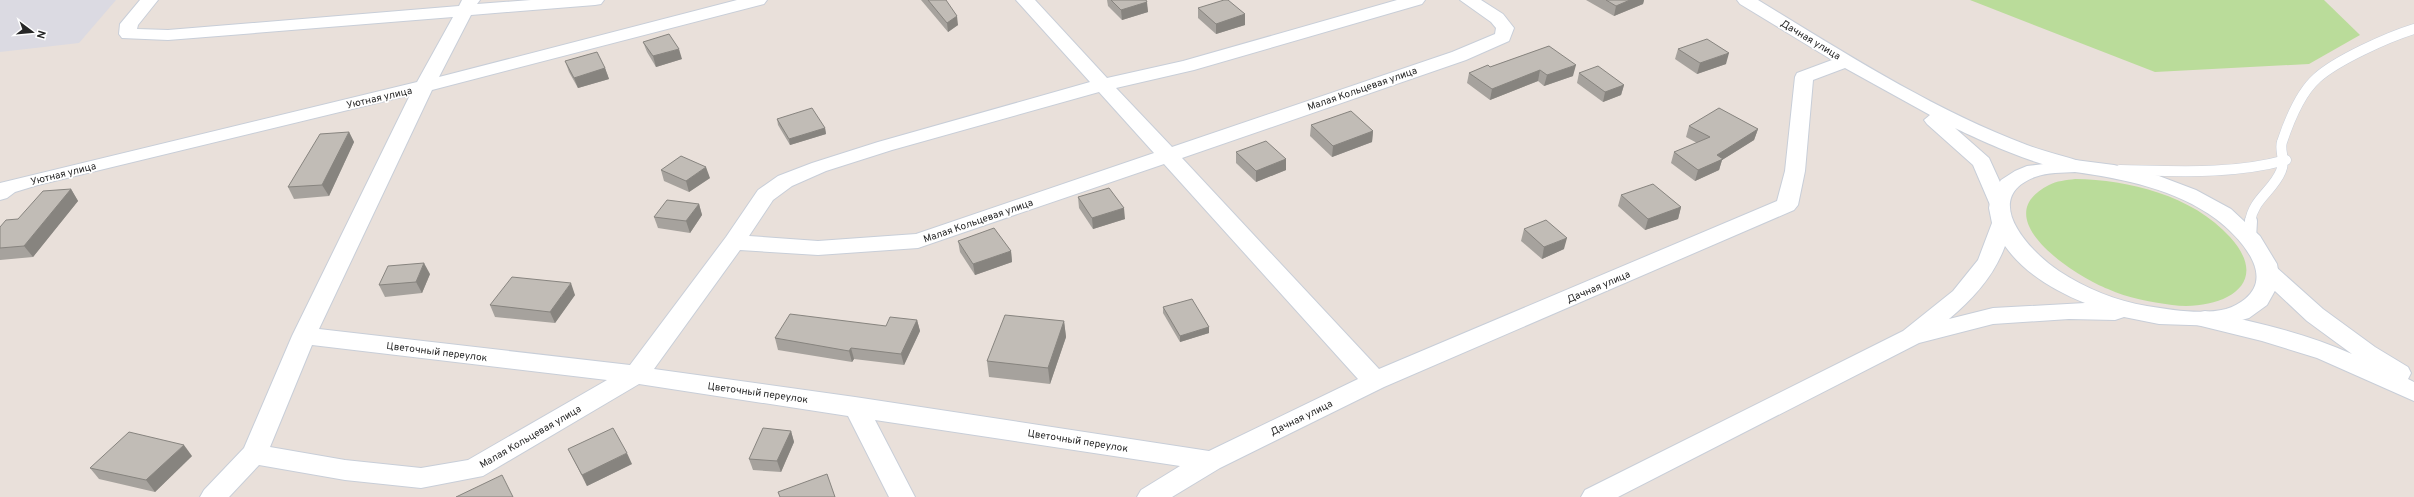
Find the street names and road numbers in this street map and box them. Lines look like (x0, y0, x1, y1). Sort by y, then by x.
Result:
street label: Дачная улица (1778, 17, 1843, 63)
street label: Малая Кольцевая улица (1306, 65, 1419, 114)
street label: Уютная улица (345, 85, 414, 112)
street label: Уютная улица (29, 160, 98, 189)
street label: Малая Кольцевая улица (922, 197, 1035, 246)
street label: Дачная улица (1565, 268, 1632, 307)
street label: Цветочный переулок (386, 340, 488, 365)
street label: Цветочный переулок (707, 380, 809, 407)
street label: Дачная улица (1268, 398, 1335, 439)
street label: Малая Кольцевая улица (478, 403, 584, 472)
street label: Цветочный переулок (1027, 427, 1129, 456)

